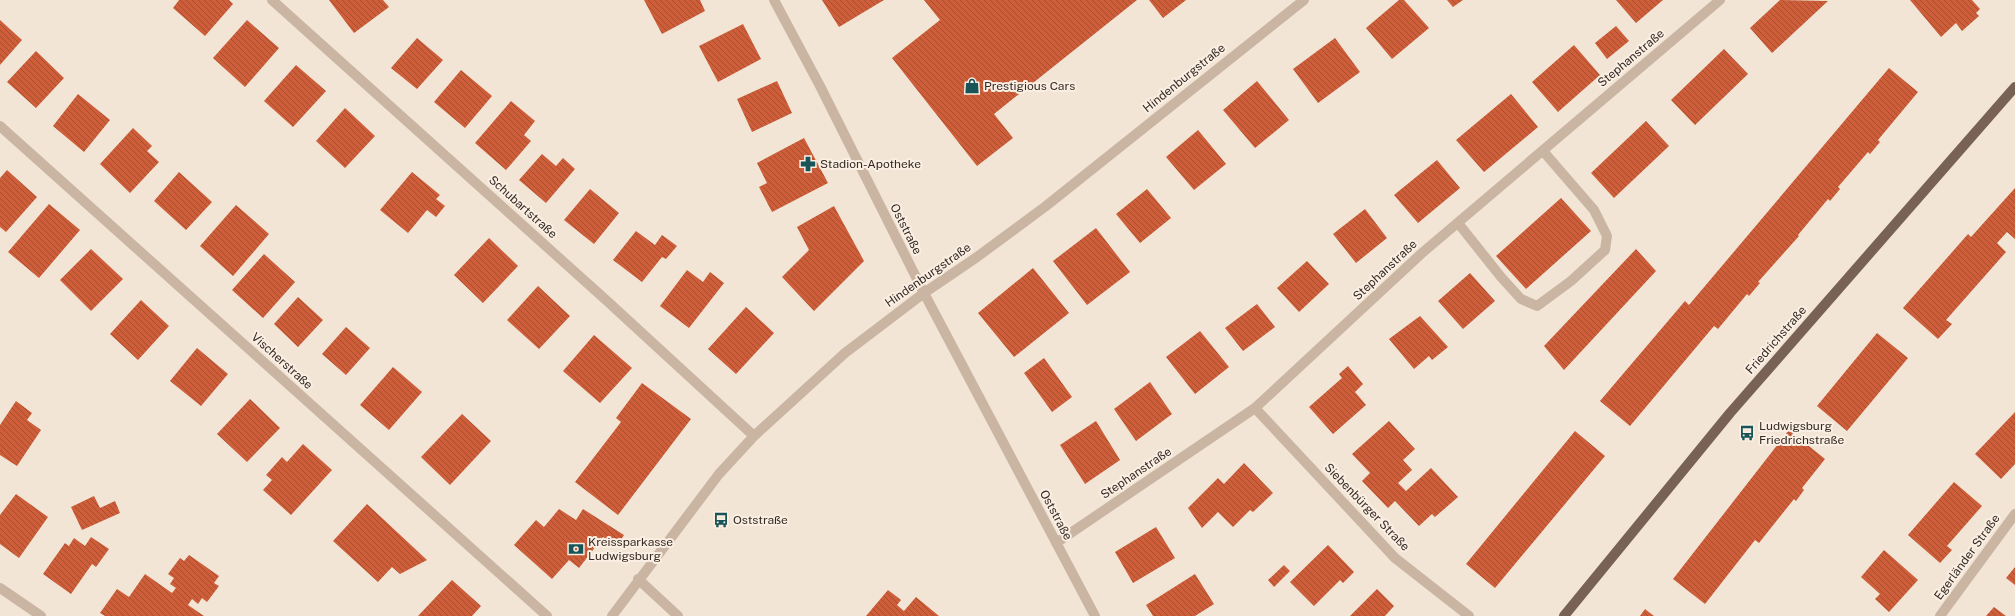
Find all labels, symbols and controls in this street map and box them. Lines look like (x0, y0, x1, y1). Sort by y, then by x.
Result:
street label: Stephanstraße (1595, 26, 1667, 90)
street label: Hindenburgstraße (1140, 40, 1228, 115)
shop icon: Prestigious Cars (963, 77, 981, 95)
place label: Prestigious Cars (984, 79, 1075, 93)
pharmacy icon: Stadion-Apotheke (799, 155, 817, 173)
place label: Stadion-Apotheke (820, 157, 921, 171)
street label: Schubartstraße (486, 173, 560, 241)
street label: Oststraße (887, 201, 925, 257)
street label: Stephanstraße (1350, 237, 1420, 303)
street label: Hindenburgstraße (882, 240, 974, 310)
street label: Friedrichstraße (1743, 303, 1809, 377)
street label: Vischerstraße (249, 330, 316, 392)
place label: Ludwigsburg Friedrichstraße (1759, 419, 1845, 447)
bus stop icon: Ludwigsburg Friedrichstraße (1738, 424, 1756, 442)
street label: Stephanstraße (1098, 444, 1174, 502)
street label: Siebenbürger Straße (1322, 460, 1413, 554)
street label: Oststraße (1037, 487, 1075, 543)
bus stop icon: Oststraße (712, 511, 730, 529)
street label: Egerländer Straße (1931, 511, 2003, 602)
place label: Oststraße (733, 513, 788, 527)
place label: Kreissparkasse Ludwigsburg (588, 535, 673, 563)
bank icon: Kreissparkasse Ludwigsburg (567, 540, 585, 558)

